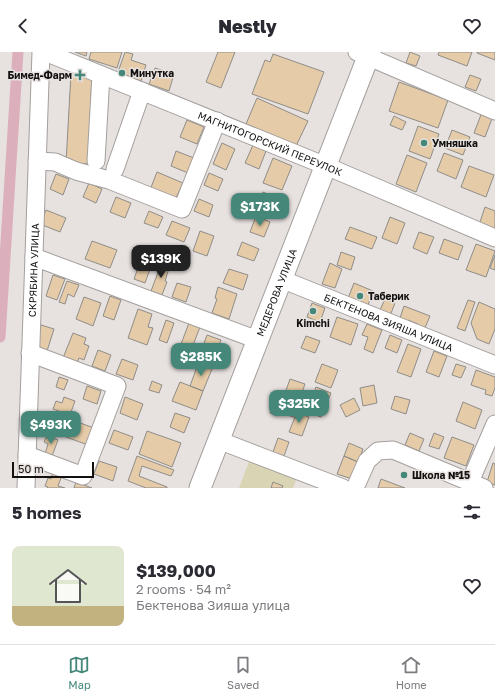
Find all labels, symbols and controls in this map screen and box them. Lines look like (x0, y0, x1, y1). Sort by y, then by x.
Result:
icon: back (12, 15, 34, 37)
text: Nestly (218, 15, 277, 37)
icon: heart (461, 15, 483, 37)
place label: Минутка (130, 67, 174, 79)
marker: Минутка (117, 68, 127, 78)
place label: Бимед-Фарм (8, 69, 72, 81)
marker: Бимед-Фарм (75, 70, 85, 80)
street label: МАГНИТОГОРСКИЙ ПЕРЕУЛОК (196, 109, 344, 178)
place label: Умняшка (432, 137, 478, 149)
marker: Умняшка (419, 138, 429, 148)
pin: $173K (232, 193, 288, 227)
text: $173K (240, 198, 280, 214)
street label: СКРЯБИНА УЛИЦА (26, 223, 41, 317)
pin: $139K (133, 245, 189, 279)
street label: МЕДЕРОВА УЛИЦА (254, 246, 299, 338)
text: $139K (140, 250, 182, 266)
place label: Таберик (368, 290, 410, 302)
street label: БЕКТЕНОВА ЗИЯША УЛИЦА (322, 291, 455, 354)
marker: Таберик (355, 291, 365, 301)
marker: Kimchi (308, 306, 318, 316)
place label: Kimchi (296, 317, 330, 329)
pin: $285K (173, 343, 229, 377)
text: $285K (180, 348, 222, 364)
pin: $325K (271, 390, 327, 424)
text: $325K (278, 395, 320, 411)
pin: $493K (23, 411, 79, 445)
text: $493K (30, 416, 72, 432)
scale bar (12, 460, 94, 479)
text: 50 m (18, 462, 44, 475)
place label: Школа №15 (412, 469, 470, 481)
marker: Школа №15 (399, 470, 409, 480)
icon: filters (461, 501, 483, 523)
text: 5 homes (12, 502, 82, 523)
text: $139,000 (136, 560, 216, 581)
icon: home (44, 562, 92, 610)
icon: heart (461, 575, 483, 597)
text: 2 rooms · 54 m² (136, 581, 231, 597)
text: Бектенова Зияша улица (136, 597, 290, 613)
tab: Map (68, 654, 91, 691)
tab: Saved (227, 654, 259, 691)
tab: Home (396, 654, 427, 691)

